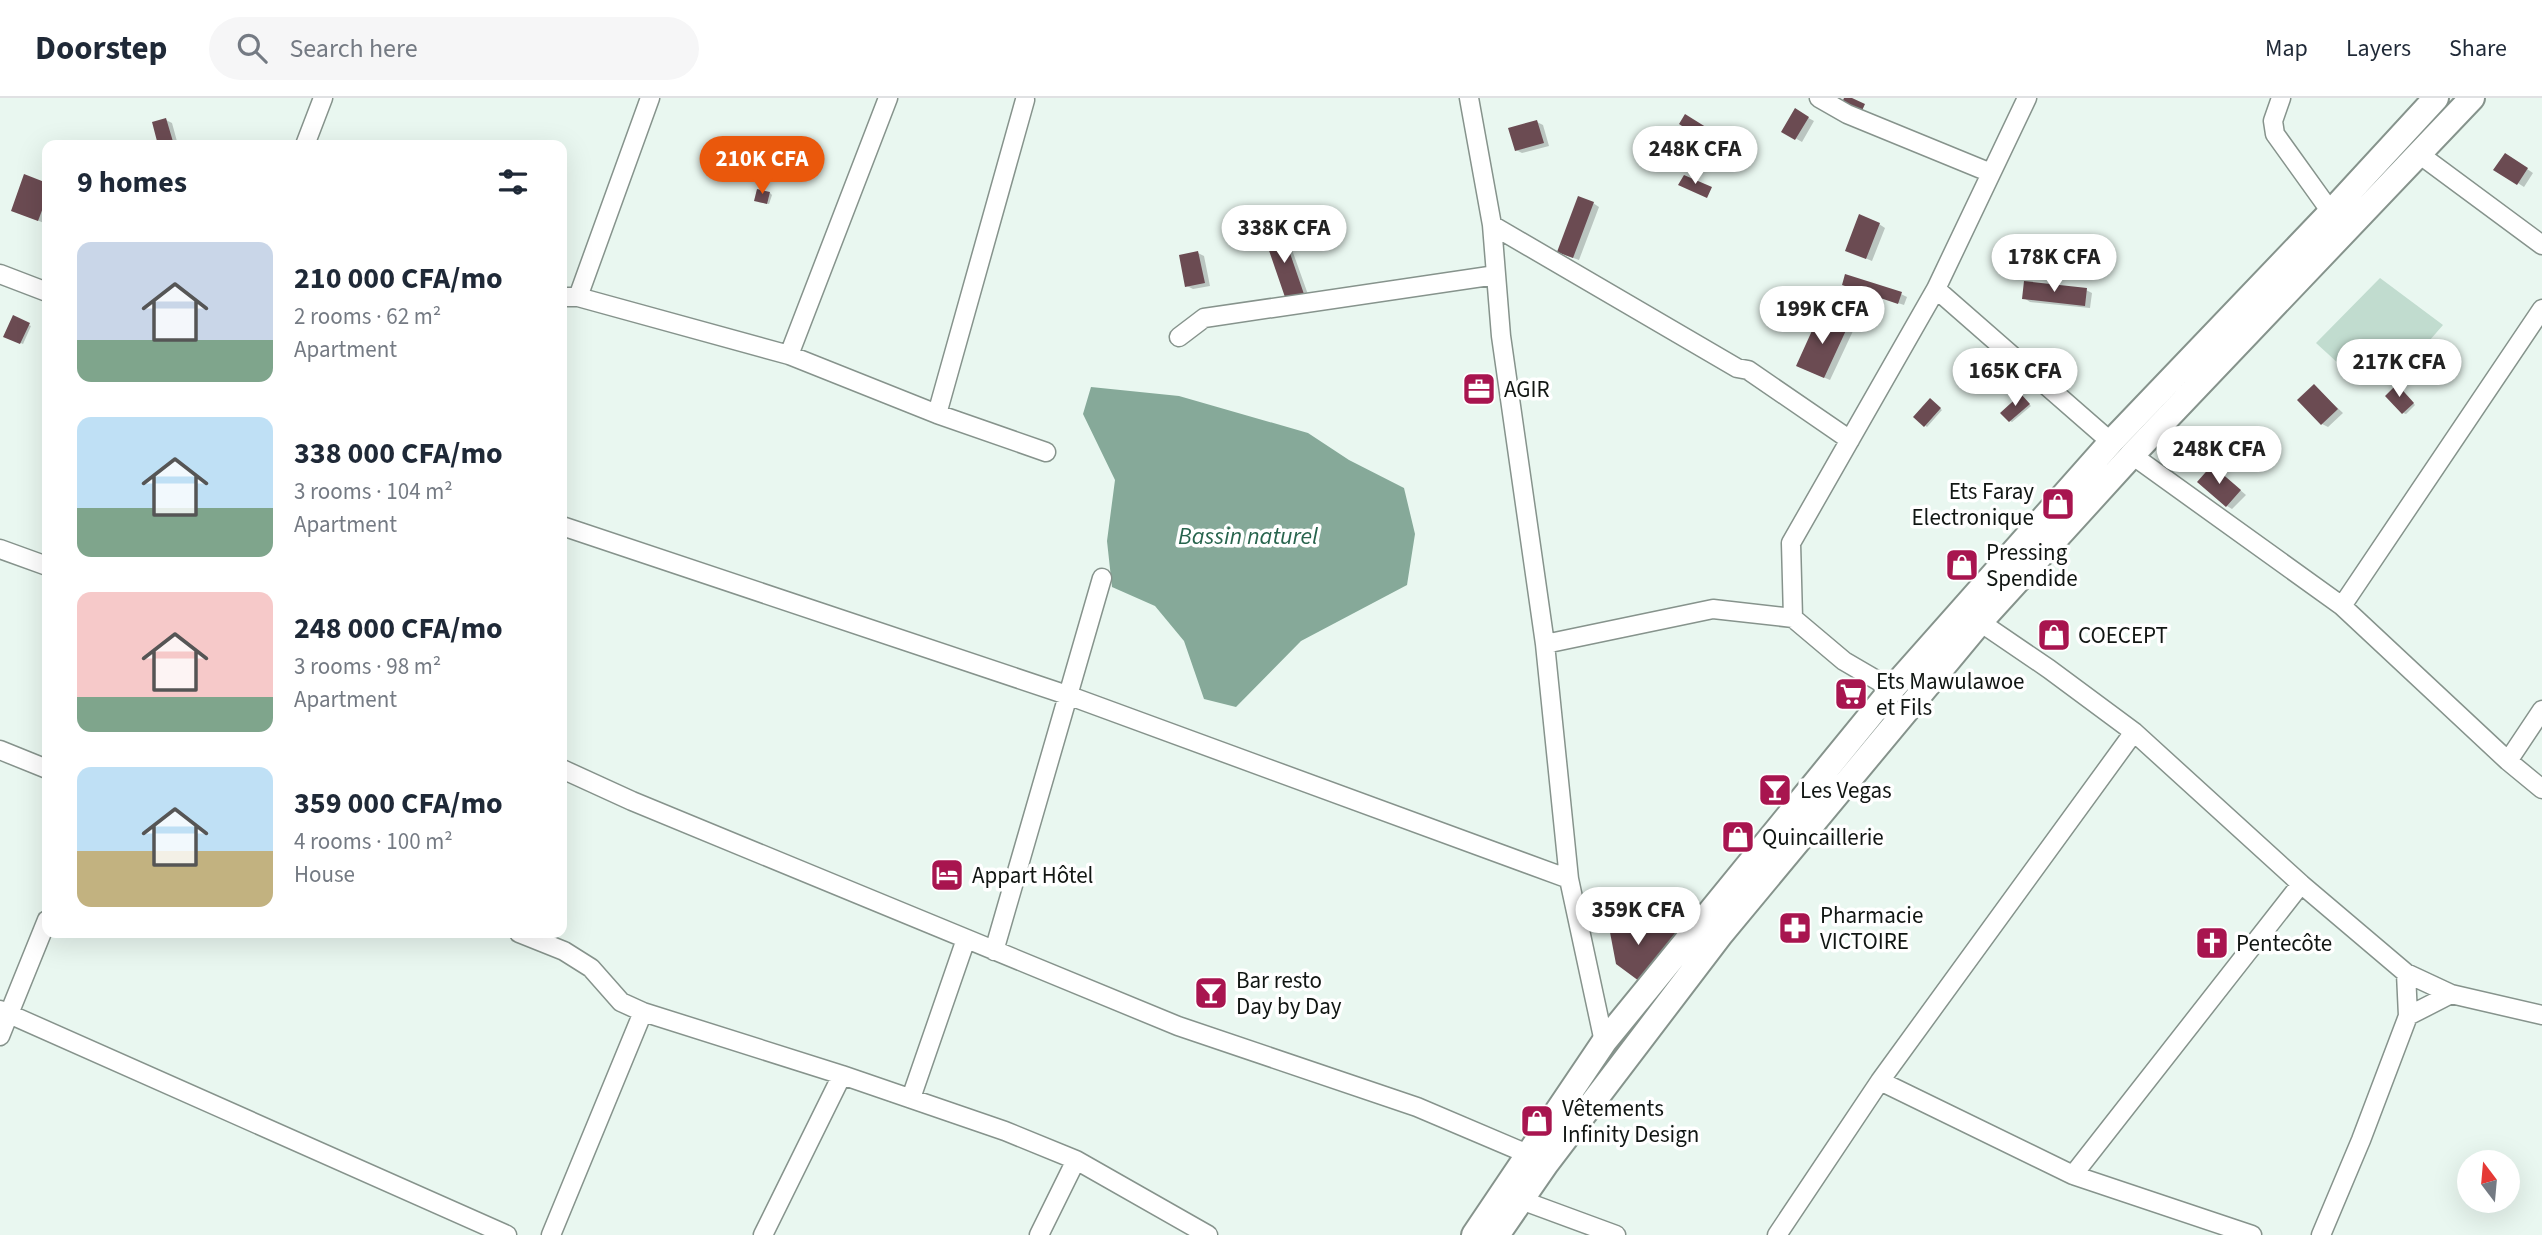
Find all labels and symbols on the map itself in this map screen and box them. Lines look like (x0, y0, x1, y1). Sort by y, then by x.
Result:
pin: 248K CFA (1623, 126, 1767, 186)
pin: 210K CFA (690, 136, 834, 196)
pin: 338K CFA (1212, 206, 1356, 265)
pin: 178K CFA (1982, 234, 2126, 294)
pin: 199K CFA (1750, 286, 1894, 346)
pin: 217K CFA (2327, 340, 2471, 399)
pin: 165K CFA (1943, 348, 2087, 408)
office icon: AGIR (1460, 370, 1498, 408)
place label: AGIR (1504, 373, 1550, 406)
pin: 248K CFA (2147, 426, 2291, 486)
place label: Ets Faray Electronique (1911, 475, 2034, 534)
shop icon: Ets Faray Electronique (2039, 485, 2077, 523)
water label: Bassin naturel (1178, 519, 1318, 554)
place label: Pressing Spendide (1986, 536, 2078, 595)
shop icon: Pressing Spendide (1943, 546, 1981, 584)
shop icon: COECEPT (2035, 616, 2073, 654)
place label: COECEPT (2078, 619, 2168, 652)
place label: Ets Mawulawoe et Fils (1876, 665, 2025, 724)
supermarket icon: Ets Mawulawoe et Fils (1832, 675, 1870, 713)
bar icon: Les Vegas (1756, 771, 1794, 809)
place label: Les Vegas (1800, 774, 1892, 807)
shop icon: Quincaillerie (1719, 818, 1757, 856)
place label: Quincaillerie (1762, 821, 1884, 854)
hotel icon: Appart Hôtel (928, 856, 966, 894)
place label: Appart Hôtel (972, 859, 1093, 892)
pin: 359K CFA (1566, 888, 1710, 947)
place label: Pharmacie VICTOIRE (1820, 899, 1923, 958)
pharmacy icon: Pharmacie VICTOIRE (1776, 909, 1814, 947)
church icon: Pentecôte (2193, 924, 2231, 962)
place label: Pentecôte (2236, 927, 2332, 960)
place label: Bar resto Day by Day (1236, 964, 1342, 1023)
bar icon: Bar resto Day by Day (1192, 974, 1230, 1012)
place label: Vêtements Infinity Design (1562, 1092, 1699, 1151)
shop icon: Vêtements Infinity Design (1518, 1102, 1556, 1140)
north arrow (2457, 1150, 2520, 1213)

